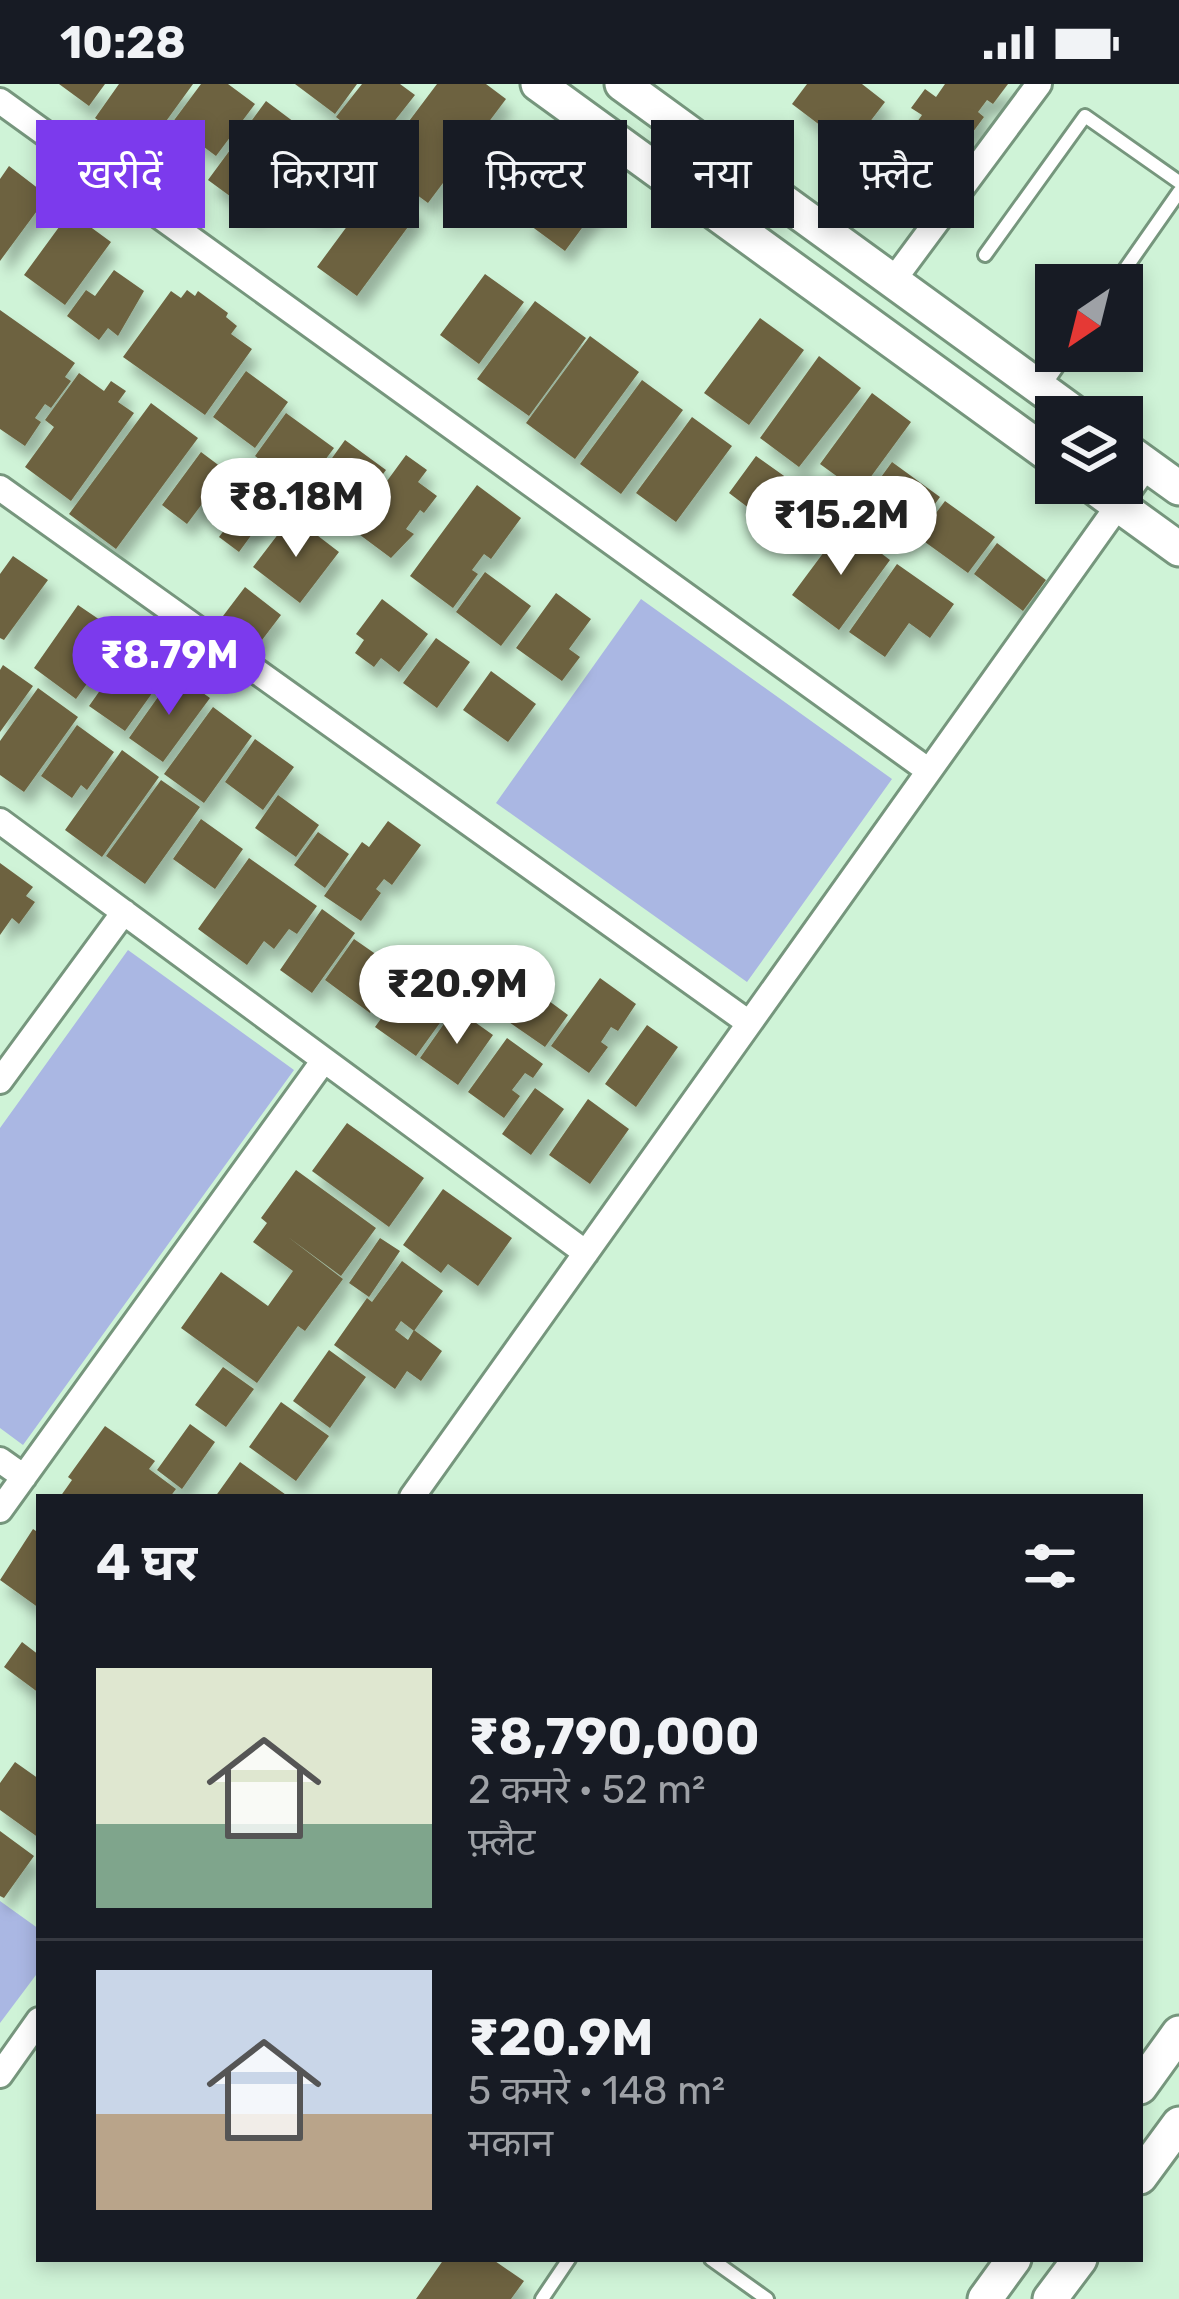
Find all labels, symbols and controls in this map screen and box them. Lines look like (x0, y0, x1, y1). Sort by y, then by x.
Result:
text: 10:28 (60, 16, 186, 69)
chip: खरीदें (36, 120, 205, 228)
chip: किराया (229, 120, 419, 228)
chip: फ़िल्टर (443, 120, 627, 228)
chip: नया (651, 120, 794, 228)
chip: फ़्लैट (818, 120, 974, 228)
north arrow (1035, 264, 1143, 372)
map controls (1035, 264, 1143, 504)
button: layers (1035, 396, 1143, 504)
pin: ₹8.18M (198, 458, 394, 560)
text: ₹8.18M (228, 474, 364, 520)
pin: ₹15.2M (743, 476, 939, 578)
text: ₹15.2M (773, 492, 909, 538)
pin: ₹8.79M (71, 616, 267, 718)
text: ₹8.79M (99, 632, 239, 678)
pin: ₹20.9M (359, 945, 555, 1047)
text: ₹20.9M (386, 961, 528, 1007)
text: 4 घर (96, 1532, 197, 1593)
icon: filters (1017, 1533, 1083, 1599)
text: ₹8,790,000 (468, 1706, 760, 1767)
icon: home (192, 1716, 336, 1860)
text: 2 कमरे · 52 m² (468, 1767, 705, 1813)
text: फ़्लैट (468, 1819, 535, 1865)
text: ₹20.9M (468, 2007, 653, 2068)
icon: home (192, 2018, 336, 2162)
text: 5 कमरे · 148 m² (468, 2068, 725, 2114)
text: मकान (468, 2120, 553, 2166)

